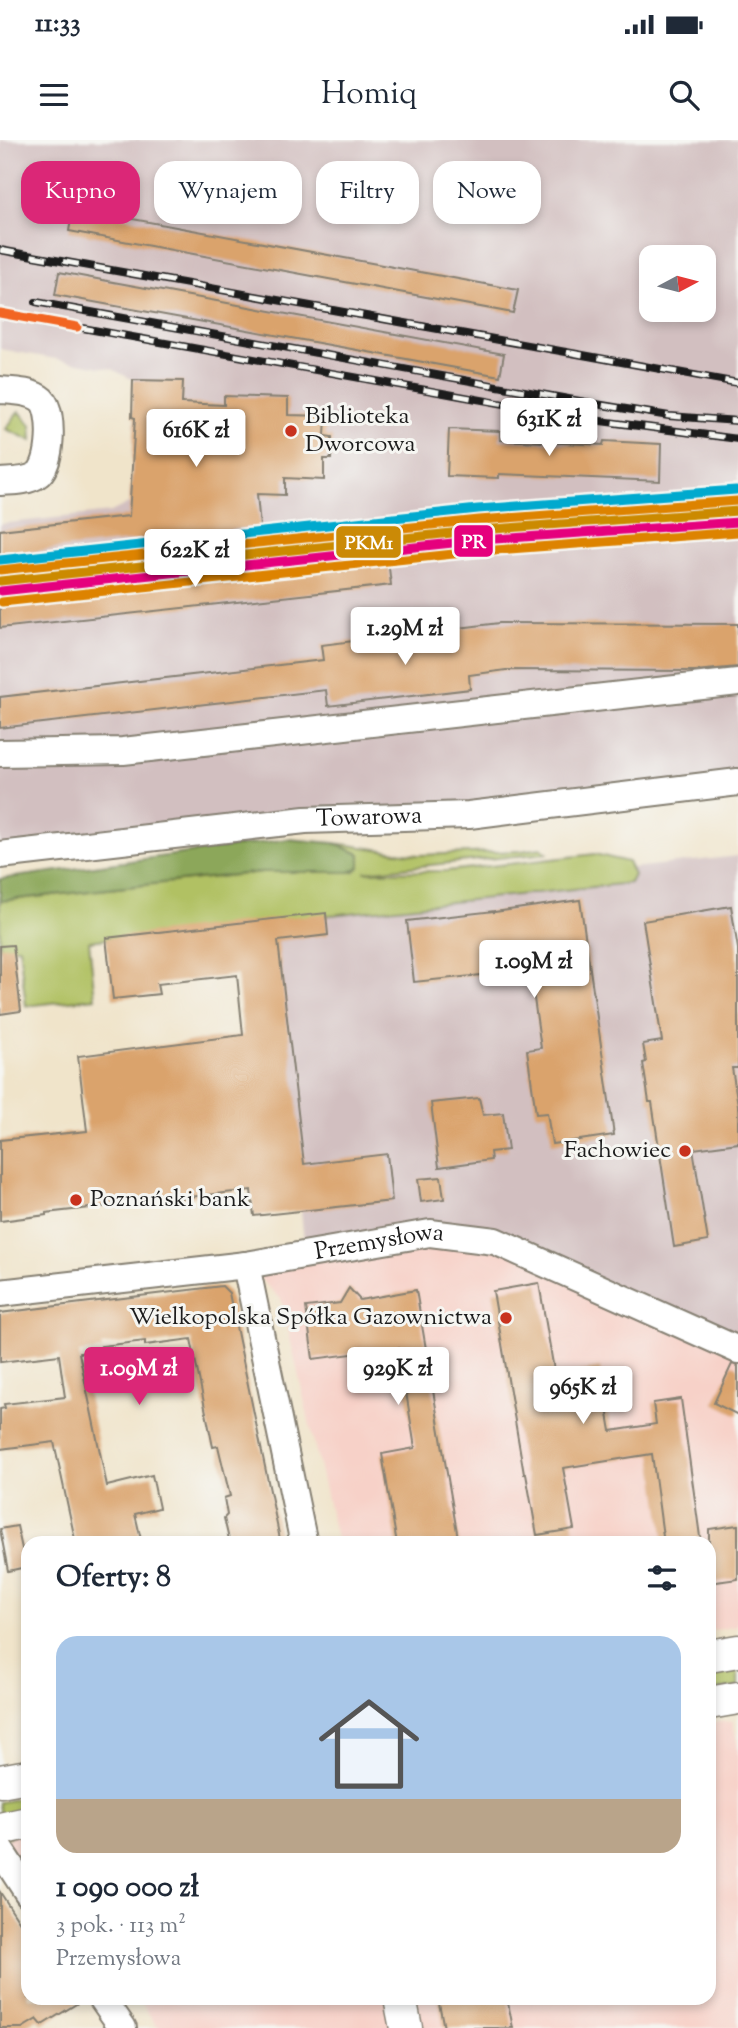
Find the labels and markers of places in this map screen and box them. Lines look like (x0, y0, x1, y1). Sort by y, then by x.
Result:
pin: 631K zł (484, 398, 614, 458)
place label: Biblioteka Dworcowa (305, 400, 416, 462)
pin: 616K zł (131, 410, 261, 469)
marker: Biblioteka Dworcowa (283, 423, 299, 439)
pin: 622K zł (130, 530, 260, 589)
pin: 1.29M zł (333, 608, 477, 667)
pin: 1.09M zł (462, 940, 606, 1000)
place label: Fachowiec (564, 1134, 671, 1168)
marker: Fachowiec (677, 1143, 693, 1159)
place label: Poznański bank (90, 1183, 250, 1217)
marker: Poznański bank (68, 1192, 84, 1208)
place label: Wielkopolska Spółka Gazownictwa (129, 1301, 492, 1335)
marker: Wielkopolska Spółka Gazownictwa (498, 1310, 514, 1326)
pin: 1.09M zł (67, 1348, 211, 1407)
pin: 929K zł (333, 1348, 463, 1407)
pin: 965K zł (518, 1366, 648, 1426)

